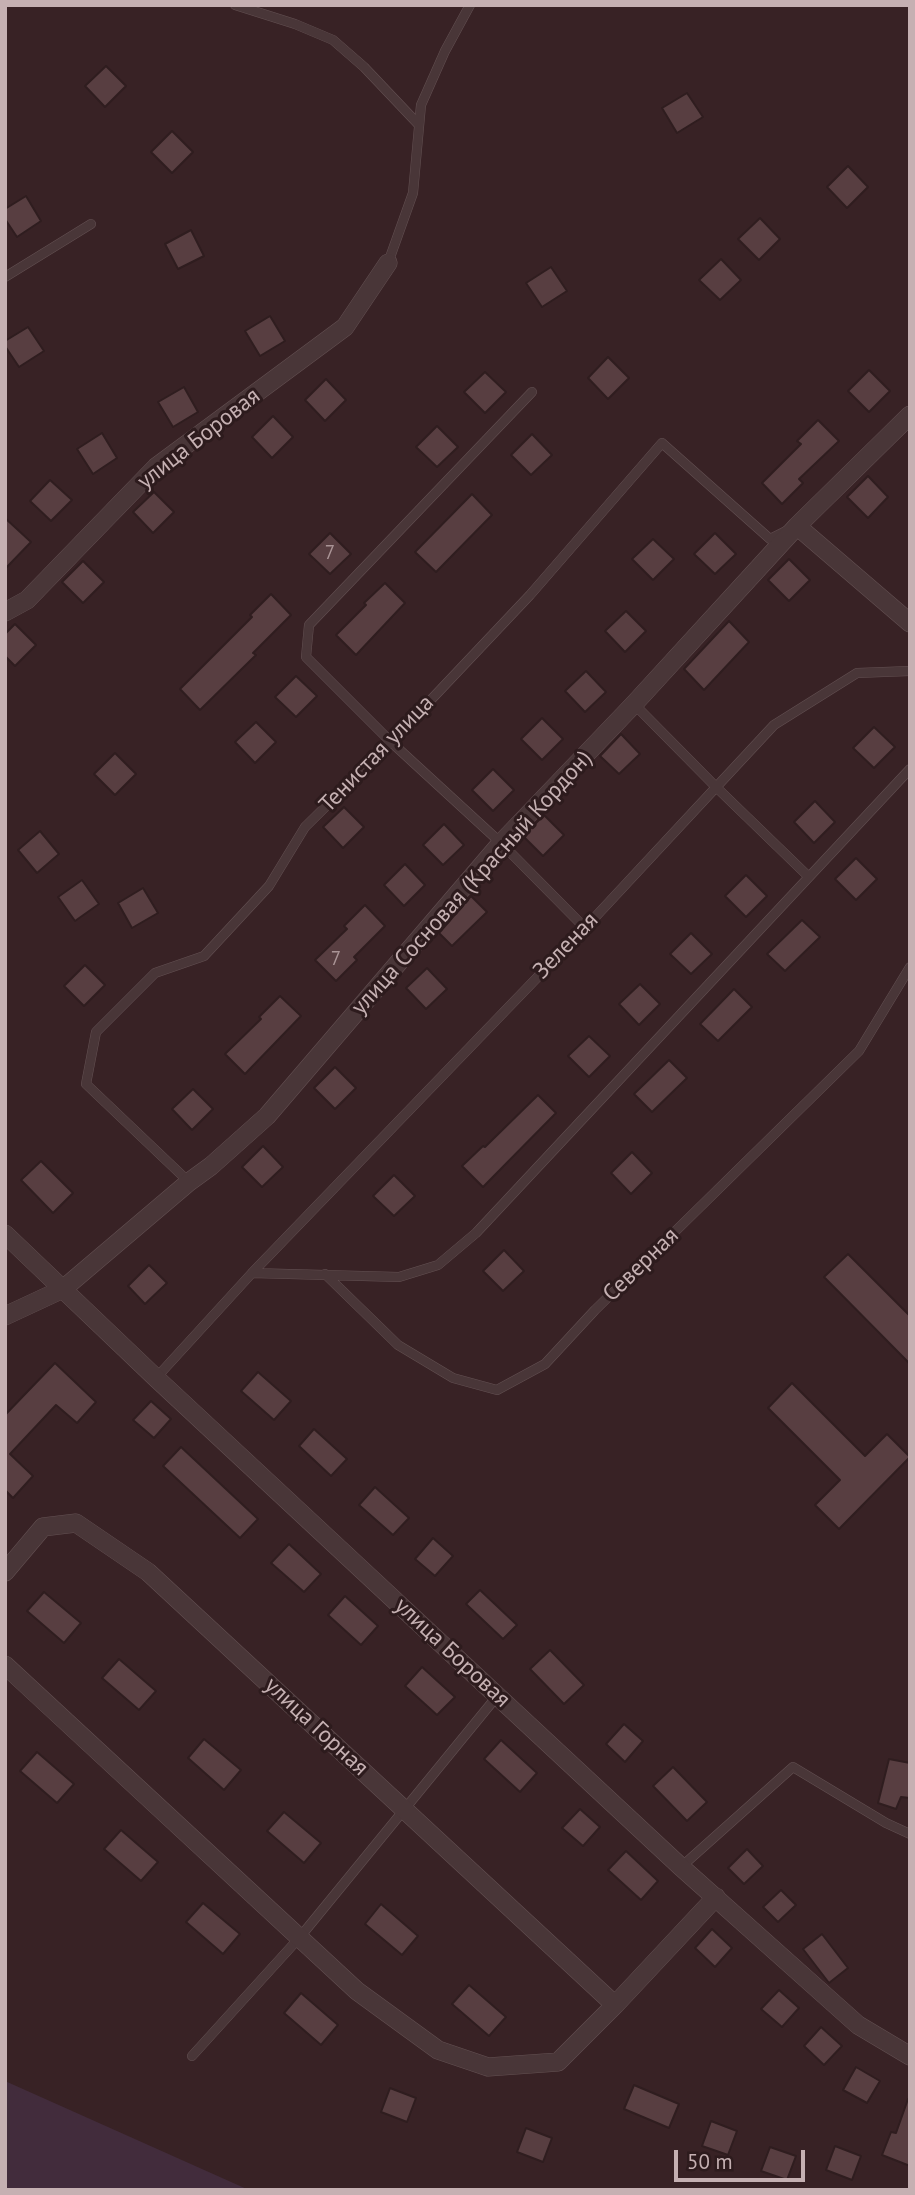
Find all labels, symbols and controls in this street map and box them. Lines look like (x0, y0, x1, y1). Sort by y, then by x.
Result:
street label: улица Боровая (132, 382, 266, 496)
house number: 7 (325, 543, 335, 565)
street label: Тенистая улица (314, 690, 440, 818)
street label: улица Сосновая (Красный Кордон) (346, 745, 598, 1021)
street label: Зеленая (528, 907, 604, 985)
house number: 7 (331, 949, 341, 971)
street label: Северная (597, 1222, 685, 1308)
street label: улица Боровая (388, 1592, 516, 1714)
street label: улица Горная (258, 1672, 374, 1782)
scale bar (677, 2136, 808, 2180)
text: 50 m (687, 2148, 733, 2175)

